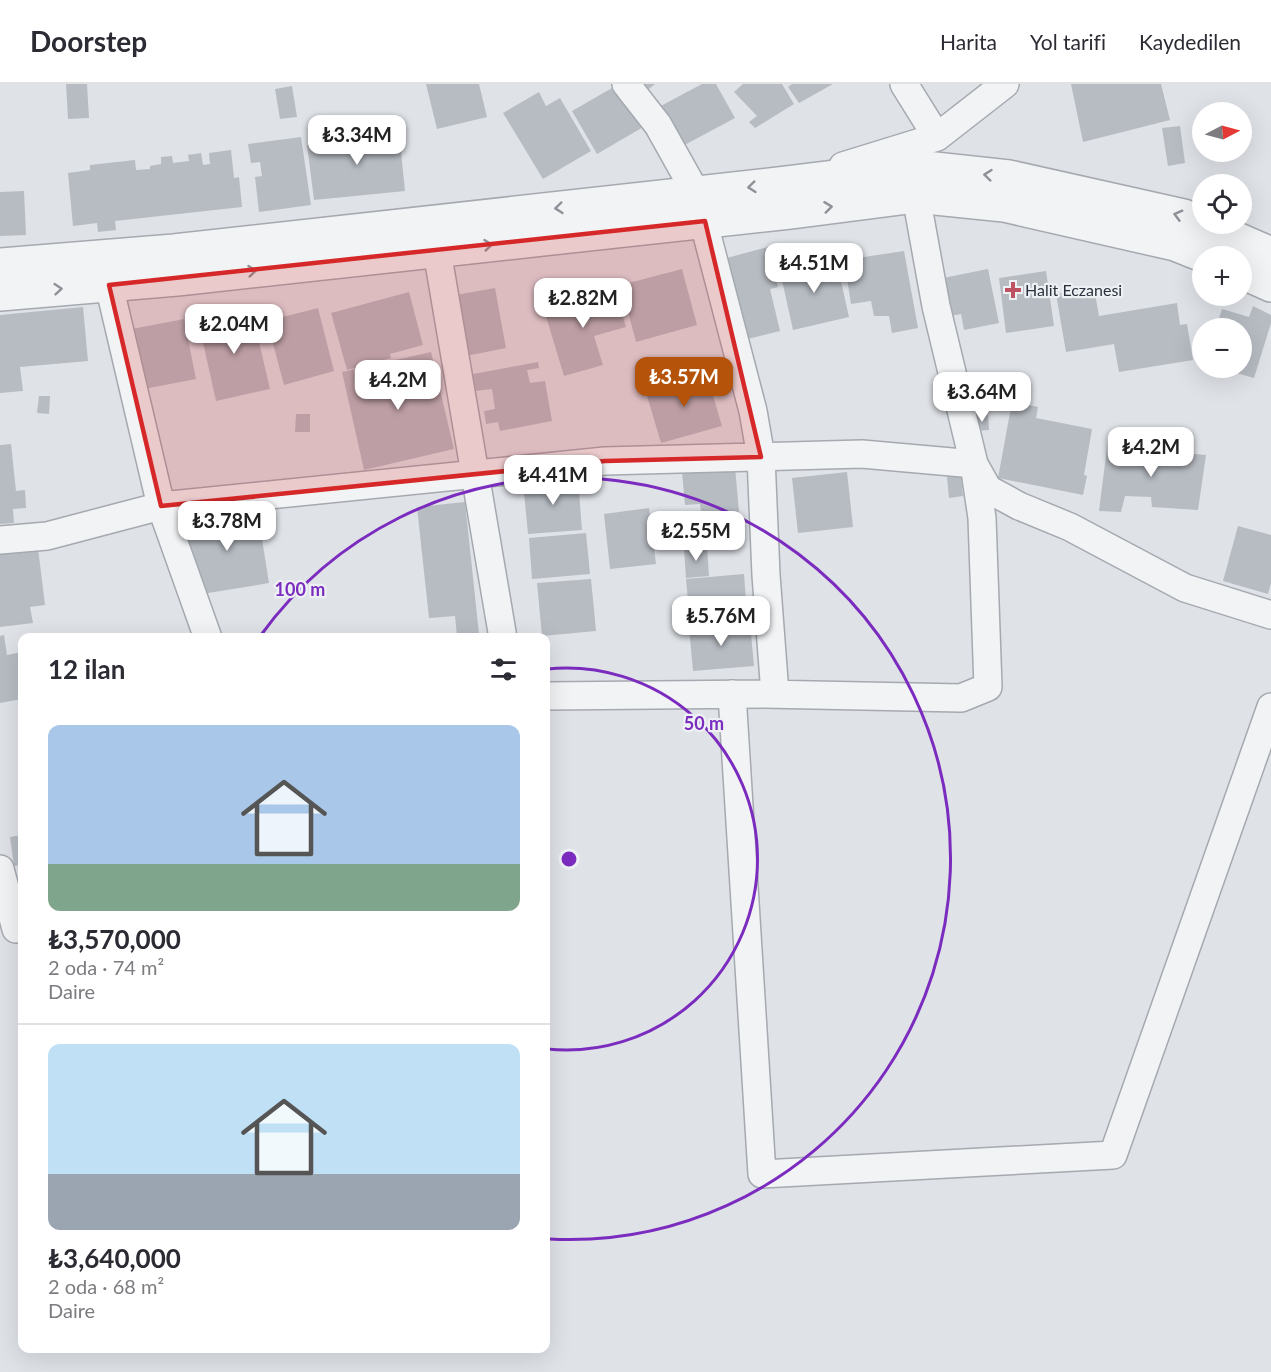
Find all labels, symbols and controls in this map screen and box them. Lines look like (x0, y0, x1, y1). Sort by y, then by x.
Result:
text: Doorstep (30, 24, 147, 58)
text: Harita (940, 29, 997, 54)
text: Yol tarifi (1030, 29, 1106, 54)
text: Kaydedilen (1139, 29, 1241, 54)
north arrow (1192, 102, 1252, 162)
map controls (1192, 102, 1252, 378)
pin: ₺3.34M (308, 115, 406, 166)
text: ₺3.34M (322, 122, 392, 146)
one-way arrow (983, 169, 992, 181)
button: locate (1192, 174, 1252, 234)
one-way arrow (748, 180, 757, 193)
one-way arrow (823, 201, 832, 214)
one-way arrow (554, 202, 563, 214)
one-way arrow (1173, 210, 1183, 223)
one-way arrow (483, 239, 493, 252)
pin: ₺4.51M (765, 243, 863, 294)
button: + (1192, 246, 1252, 306)
text: ₺4.51M (779, 250, 849, 274)
one-way arrow (248, 265, 257, 278)
pin: ₺2.82M (534, 278, 632, 329)
place label: Halit Eczanesi (1025, 280, 1122, 299)
one-way arrow (54, 283, 63, 296)
marker: Halit Eczanesi (1006, 283, 1020, 297)
text: ₺2.82M (548, 285, 618, 309)
pin: ₺2.04M (185, 304, 283, 355)
text: ₺2.04M (199, 311, 269, 335)
button: − (1192, 318, 1252, 378)
pin: ₺3.57M (635, 357, 733, 408)
pin: ₺4.2M (356, 360, 440, 411)
text: ₺3.57M (649, 364, 719, 388)
text: ₺4.2M (369, 367, 427, 391)
pin: ₺3.64M (933, 372, 1031, 423)
text: ₺3.64M (947, 379, 1017, 403)
pin: ₺4.2M (1109, 427, 1193, 478)
text: ₺4.2M (1122, 434, 1180, 458)
pin: ₺4.41M (504, 455, 602, 506)
text: ₺4.41M (518, 462, 588, 486)
pin: ₺3.78M (178, 501, 276, 552)
text: ₺3.78M (192, 508, 262, 532)
pin: ₺2.55M (647, 511, 745, 562)
text: ₺2.55M (661, 518, 731, 542)
text: 100 m (275, 578, 325, 600)
pin: ₺5.76M (672, 596, 770, 647)
text: ₺5.76M (686, 603, 756, 627)
text: 12 ilan (48, 653, 125, 685)
icon: filters (487, 653, 520, 686)
text: 50 m (684, 712, 724, 734)
icon: home (230, 764, 338, 872)
centre of rings (559, 849, 579, 869)
text: ₺3,570,000 (48, 923, 181, 955)
text: 2 oda · 74 m² (48, 955, 164, 979)
text: Daire (48, 979, 95, 1003)
icon: home (230, 1083, 338, 1191)
text: ₺3,640,000 (48, 1242, 181, 1274)
text: 2 oda · 68 m² (48, 1274, 164, 1298)
text: Daire (48, 1298, 95, 1322)

